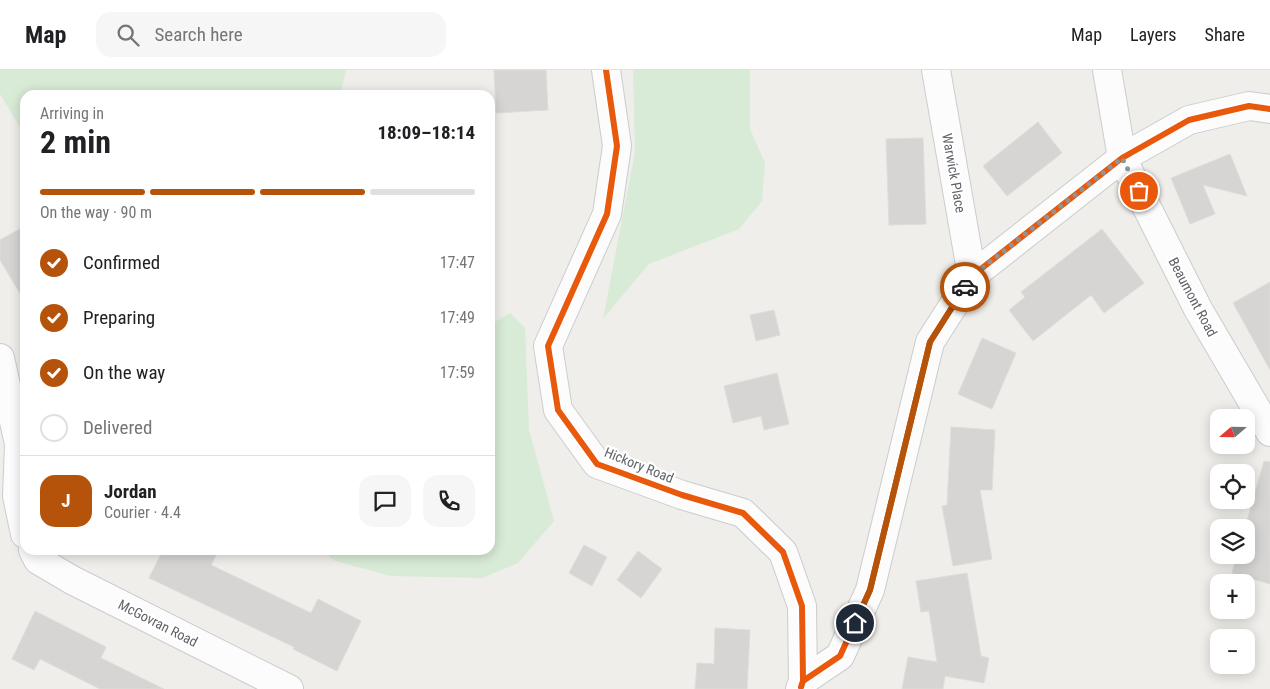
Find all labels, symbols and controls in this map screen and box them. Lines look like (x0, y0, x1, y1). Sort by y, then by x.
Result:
search box (96, 12, 446, 57)
text: Map (25, 21, 66, 49)
icon: search (114, 21, 142, 49)
text: Search here (154, 23, 243, 46)
text: Map (1071, 24, 1102, 45)
text: Layers (1130, 24, 1177, 45)
text: Share (1205, 24, 1245, 45)
text: Arriving in (40, 104, 104, 123)
text: 18:09–18:14 (377, 121, 475, 144)
text: 2 min (40, 123, 111, 161)
street label: Warwick Place (939, 132, 969, 214)
pin (1118, 170, 1160, 212)
icon: bag (1125, 177, 1153, 205)
text: On the way · 90 m (40, 203, 152, 222)
icon: check (40, 249, 68, 277)
text: Confirmed (83, 251, 160, 274)
text: 17:47 (440, 253, 475, 272)
street label: Beaumont Road (1165, 255, 1221, 339)
courier (940, 262, 990, 312)
icon: car (951, 273, 979, 301)
icon: check (40, 304, 68, 332)
text: Preparing (83, 306, 155, 329)
text: 17:49 (440, 308, 475, 327)
icon: check (40, 359, 68, 387)
text: On the way (83, 361, 165, 384)
text: 17:59 (440, 363, 475, 382)
north arrow (1210, 409, 1255, 454)
map controls (1210, 409, 1255, 674)
text: Delivered (83, 416, 152, 439)
street label: Hickory Road (602, 444, 676, 486)
button: locate (1210, 464, 1255, 509)
button: chat (359, 475, 411, 527)
button: phone (423, 475, 475, 527)
text: Jordan (104, 480, 157, 503)
text: J (61, 489, 71, 512)
text: Courier · 4.4 (104, 503, 181, 522)
button: layers (1210, 519, 1255, 564)
button: + (1210, 574, 1255, 619)
street label: McGovran Road (116, 596, 200, 650)
pin (834, 602, 876, 644)
icon: home (841, 609, 869, 637)
button: − (1210, 629, 1255, 674)

